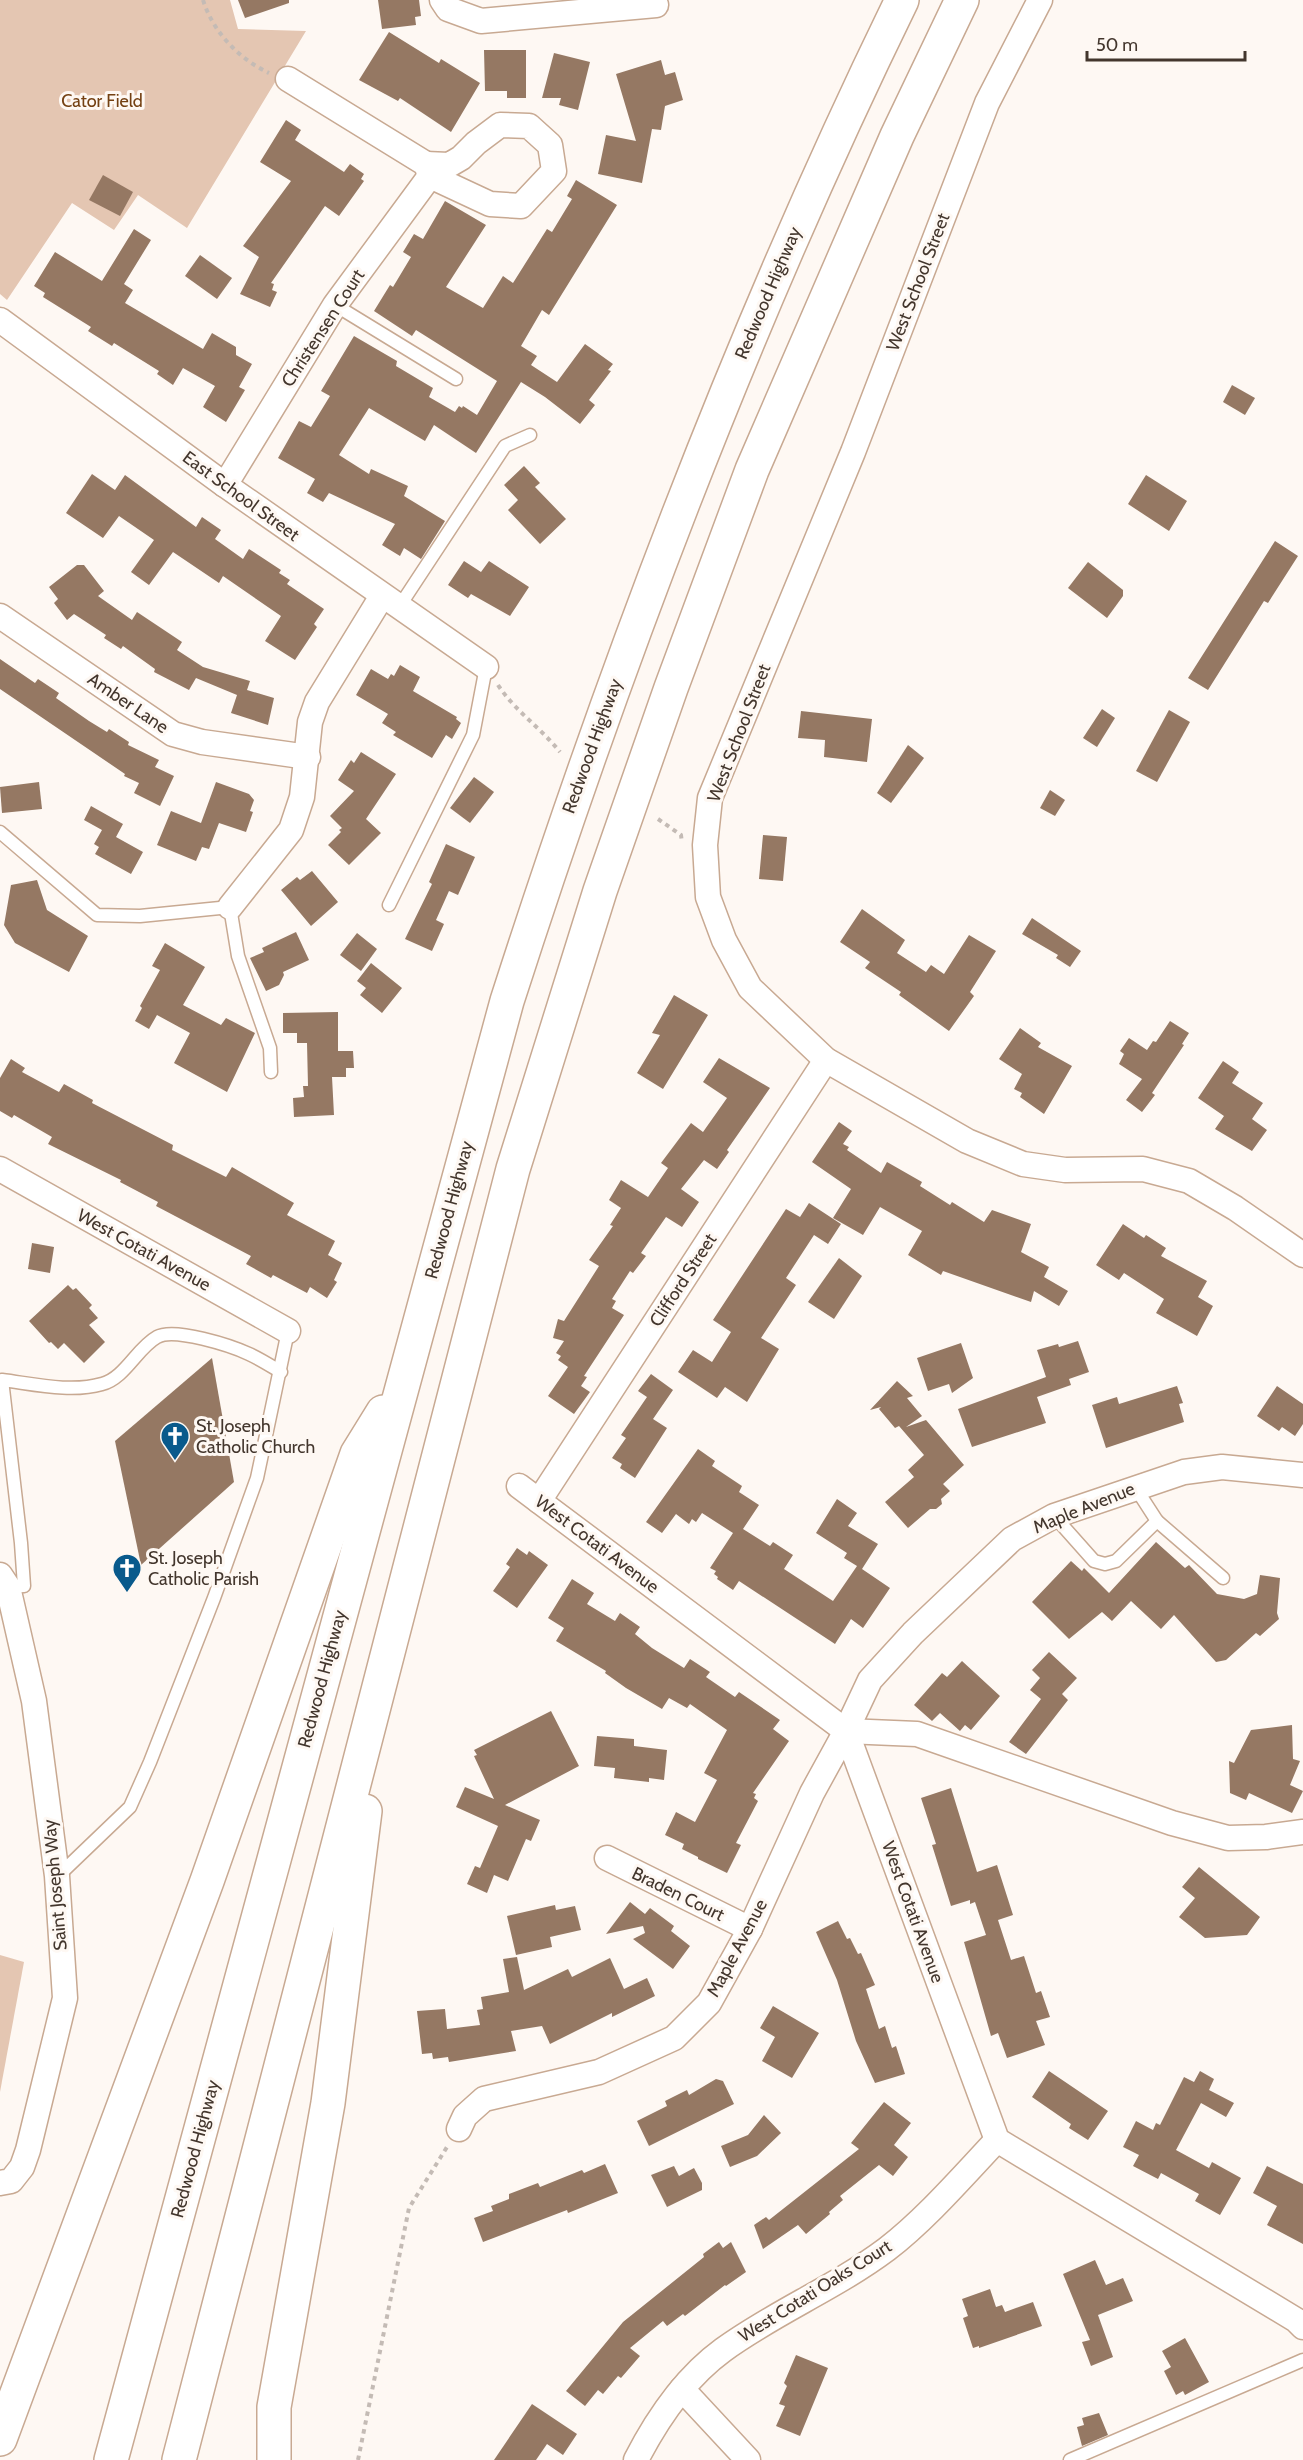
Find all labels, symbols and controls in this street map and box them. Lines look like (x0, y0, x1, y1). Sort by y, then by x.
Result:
scale bar (1087, 24, 1244, 62)
text: 50 m (1096, 34, 1138, 56)
park label: Cator Field (61, 90, 143, 112)
street label: West School Street (882, 210, 954, 354)
street label: Redwood Highway (730, 223, 806, 363)
street label: Christensen Court (277, 265, 369, 391)
street label: East School Street (178, 446, 304, 546)
street label: West School Street (703, 661, 775, 805)
street label: Amber Lane (83, 668, 173, 738)
street label: Redwood Highway (557, 676, 627, 816)
street label: Redwood Highway (420, 1139, 478, 1281)
street label: West Cotati Avenue (73, 1204, 215, 1296)
street label: Clifford Street (645, 1229, 721, 1331)
place label: St. Joseph Catholic Church (196, 1415, 315, 1458)
church icon: St. Joseph Catholic Church (159, 1420, 191, 1462)
street label: Maple Avenue (1030, 1478, 1138, 1538)
street label: West Cotati Avenue (531, 1490, 663, 1598)
place label: St. Joseph Catholic Parish (148, 1547, 259, 1590)
church icon: St. Joseph Catholic Parish (111, 1552, 143, 1594)
street label: Redwood Highway (293, 1608, 351, 1750)
street label: Saint Joseph Way (38, 1819, 72, 1951)
street label: West Cotati Avenue (877, 1838, 949, 1986)
street label: Braden Court (628, 1862, 728, 1926)
street label: Maple Avenue (702, 1895, 772, 2001)
street label: Redwood Highway (166, 2078, 224, 2220)
street label: West Cotati Oaks Court (735, 2235, 895, 2347)

